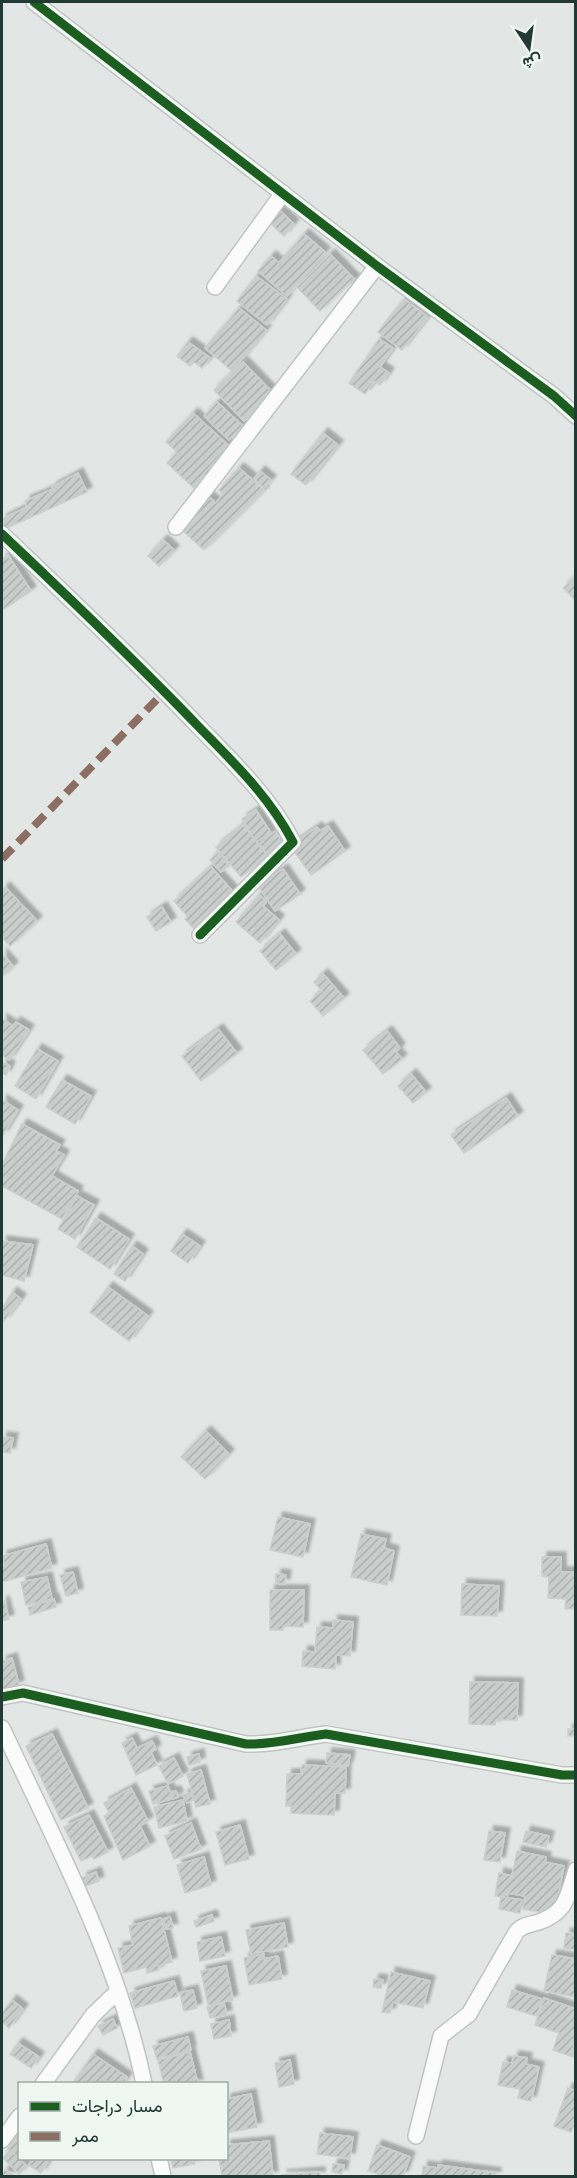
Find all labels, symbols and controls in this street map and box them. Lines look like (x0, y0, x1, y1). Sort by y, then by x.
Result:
north arrow (499, 18, 559, 78)
text: ش (521, 50, 544, 74)
legend (18, 2082, 228, 2160)
text: مسار دراجات (72, 2095, 163, 2117)
text: ممر (71, 2125, 99, 2147)

